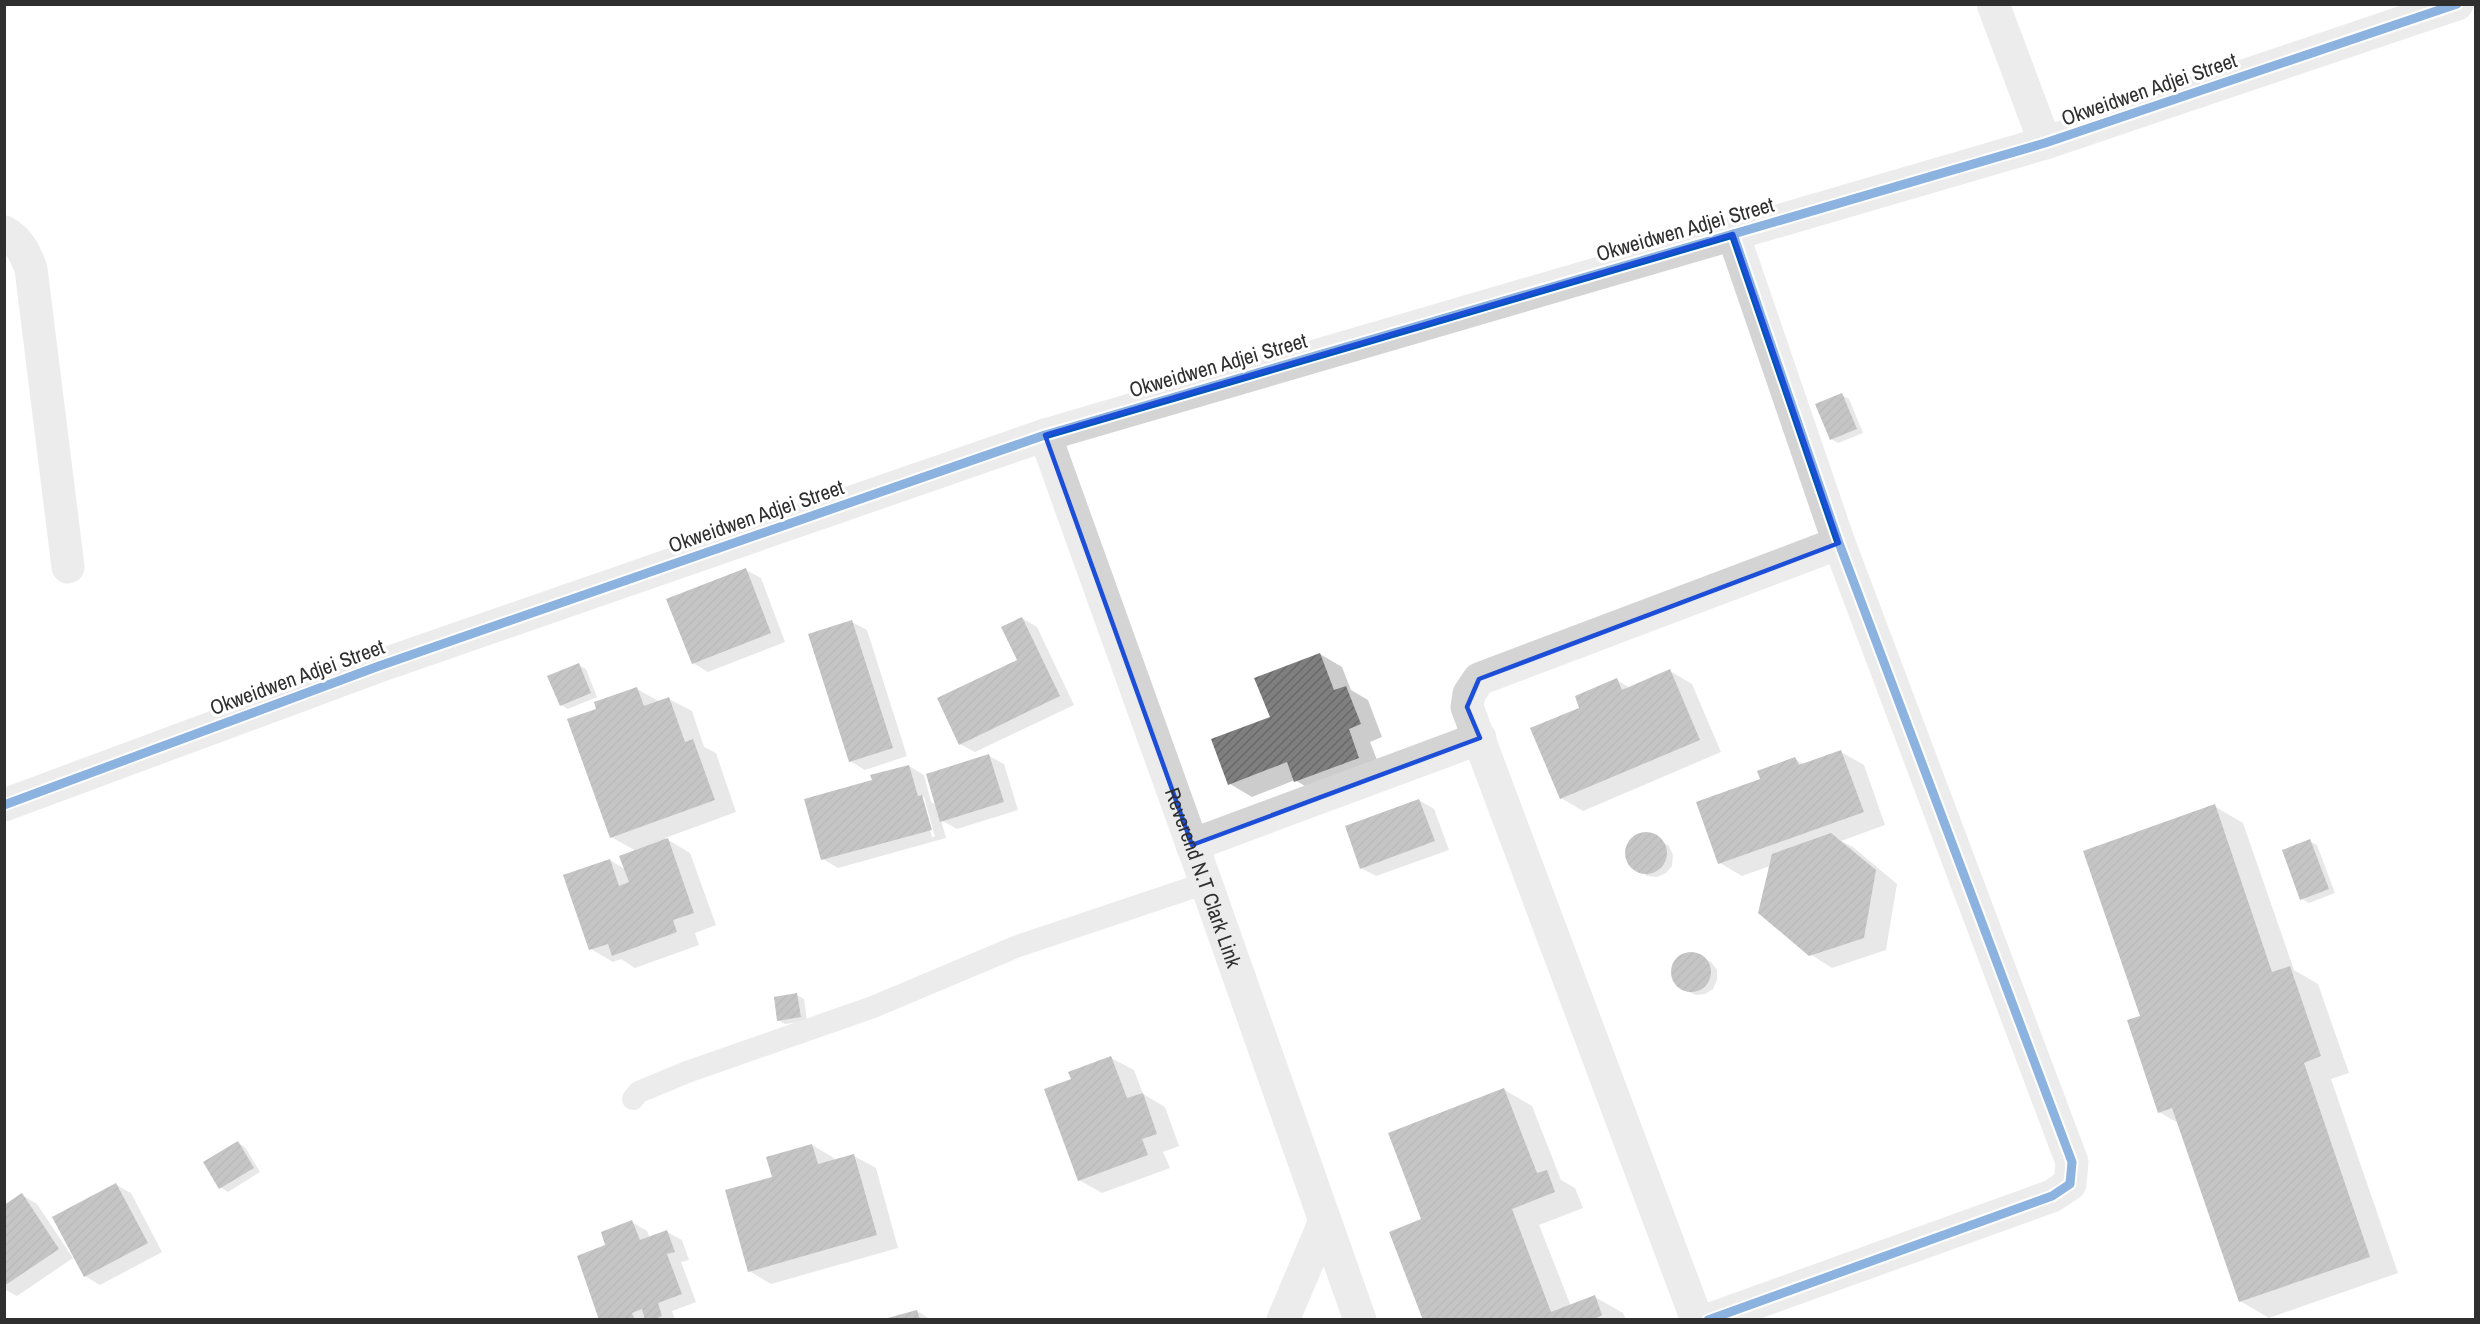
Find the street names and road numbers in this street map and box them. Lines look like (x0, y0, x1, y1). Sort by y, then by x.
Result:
street label: Okweidwen Adjei Street (2057, 45, 2241, 133)
street label: Okweidwen Adjei Street (1593, 190, 1778, 268)
street label: Okweidwen Adjei Street (1126, 326, 1311, 404)
street label: Okweidwen Adjei Street (664, 472, 848, 560)
street label: Okweidwen Adjei Street (206, 632, 389, 722)
street label: Reverend N.T Clark Link (1158, 783, 1249, 972)

